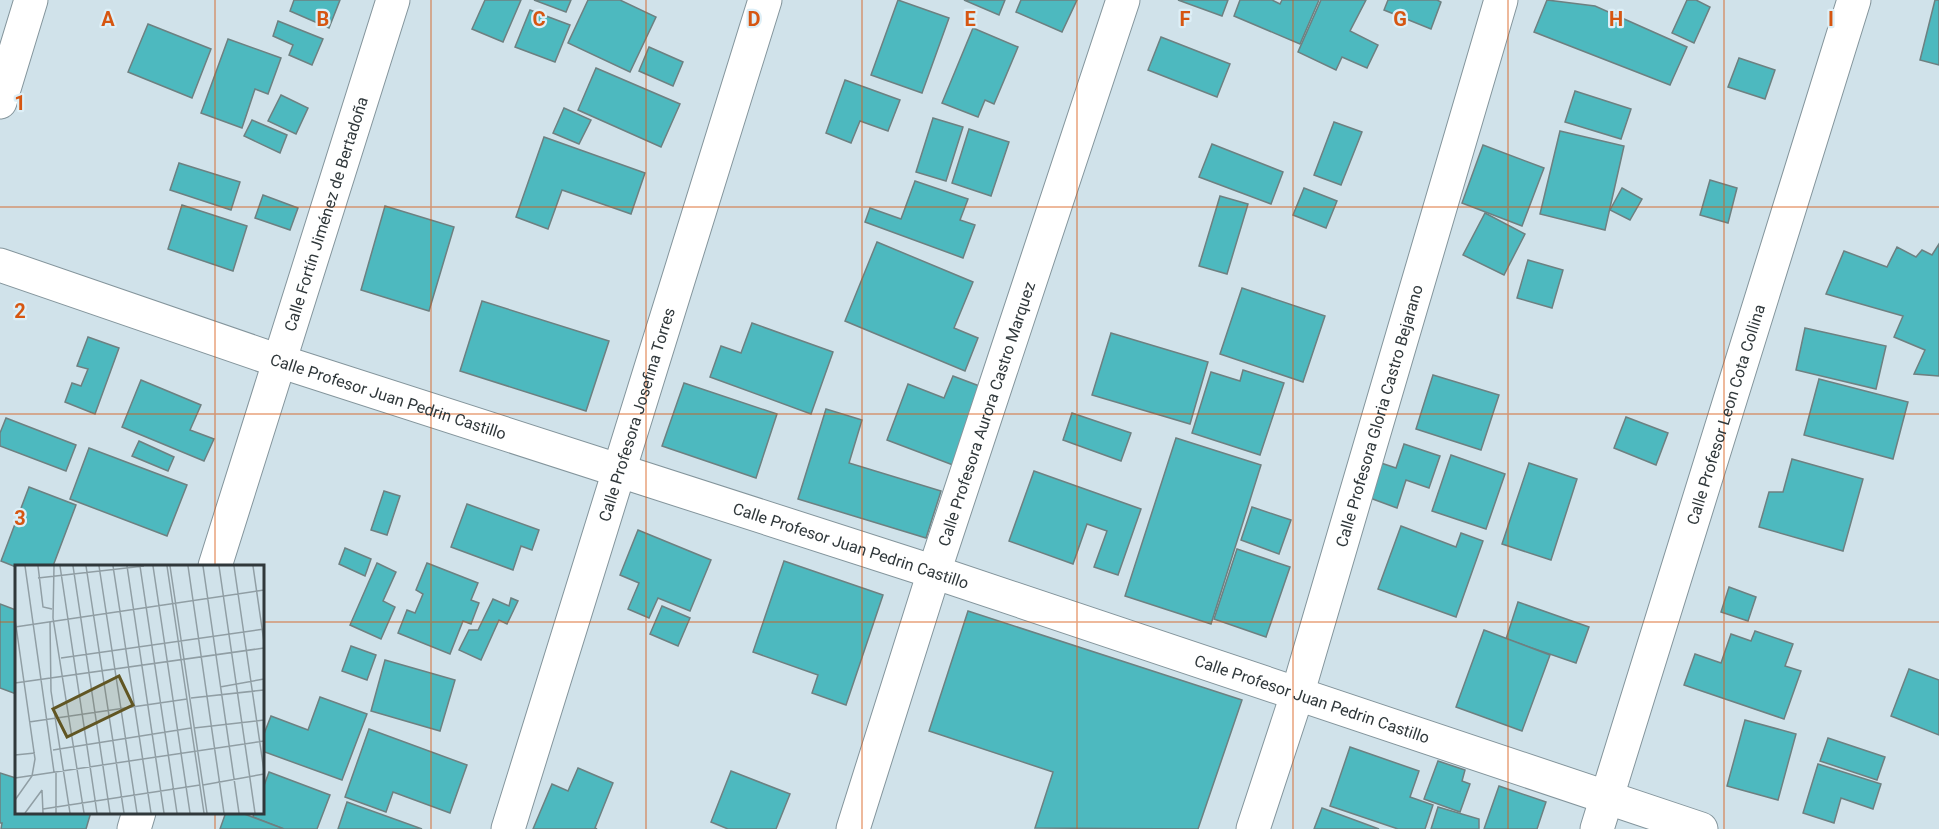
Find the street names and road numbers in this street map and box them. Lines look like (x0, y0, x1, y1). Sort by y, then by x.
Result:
street label: Calle Fortín Jiménez de Bertadoña (280, 95, 372, 334)
street label: Calle Profesora Aurora Castro Marquez (934, 279, 1039, 549)
street label: Calle Profesora Gloria Castro Bejarano (1332, 283, 1427, 549)
street label: Calle Profesor Leon Cota Collina (1683, 302, 1769, 527)
street label: Calle Profesora Josefina Torres (595, 305, 679, 524)
street label: Calle Profesor Juan Pedrin Castillo (268, 350, 509, 444)
street label: Calle Profesor Juan Pedrin Castillo (731, 499, 971, 593)
street label: Calle Profesor Juan Pedrin Castillo (1192, 651, 1432, 747)

